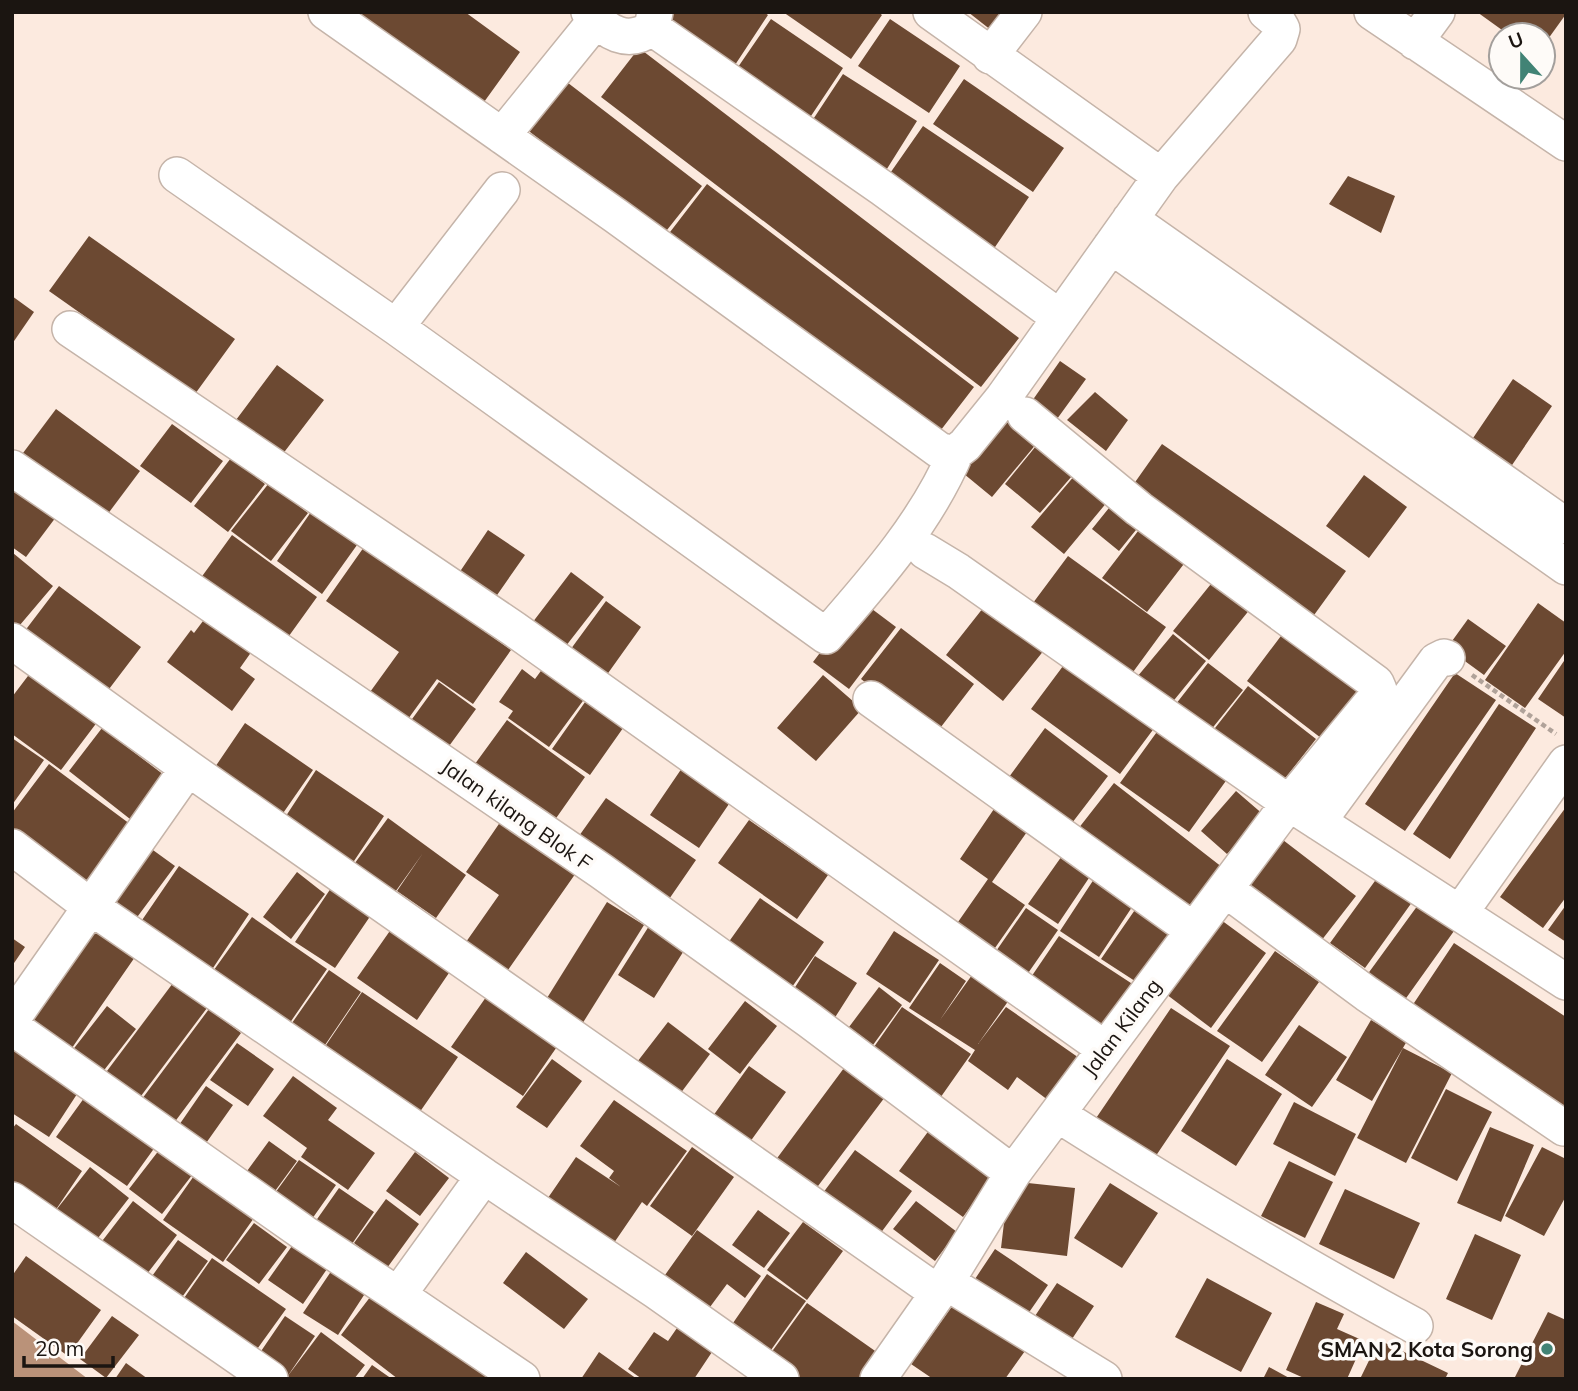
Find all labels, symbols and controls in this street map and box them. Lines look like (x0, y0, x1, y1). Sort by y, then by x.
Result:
north arrow (1487, 21, 1557, 91)
text: U (1505, 26, 1527, 54)
street label: Jalan kilang Blok F (437, 752, 598, 876)
street label: Jalan Kilang (1076, 973, 1166, 1081)
scale bar (24, 1324, 114, 1368)
text: 20 m (35, 1335, 84, 1361)
place label: SMAN 2 Kota Sorong (1320, 1336, 1533, 1362)
marker: SMAN 2 Kota Sorong (1539, 1341, 1555, 1357)

